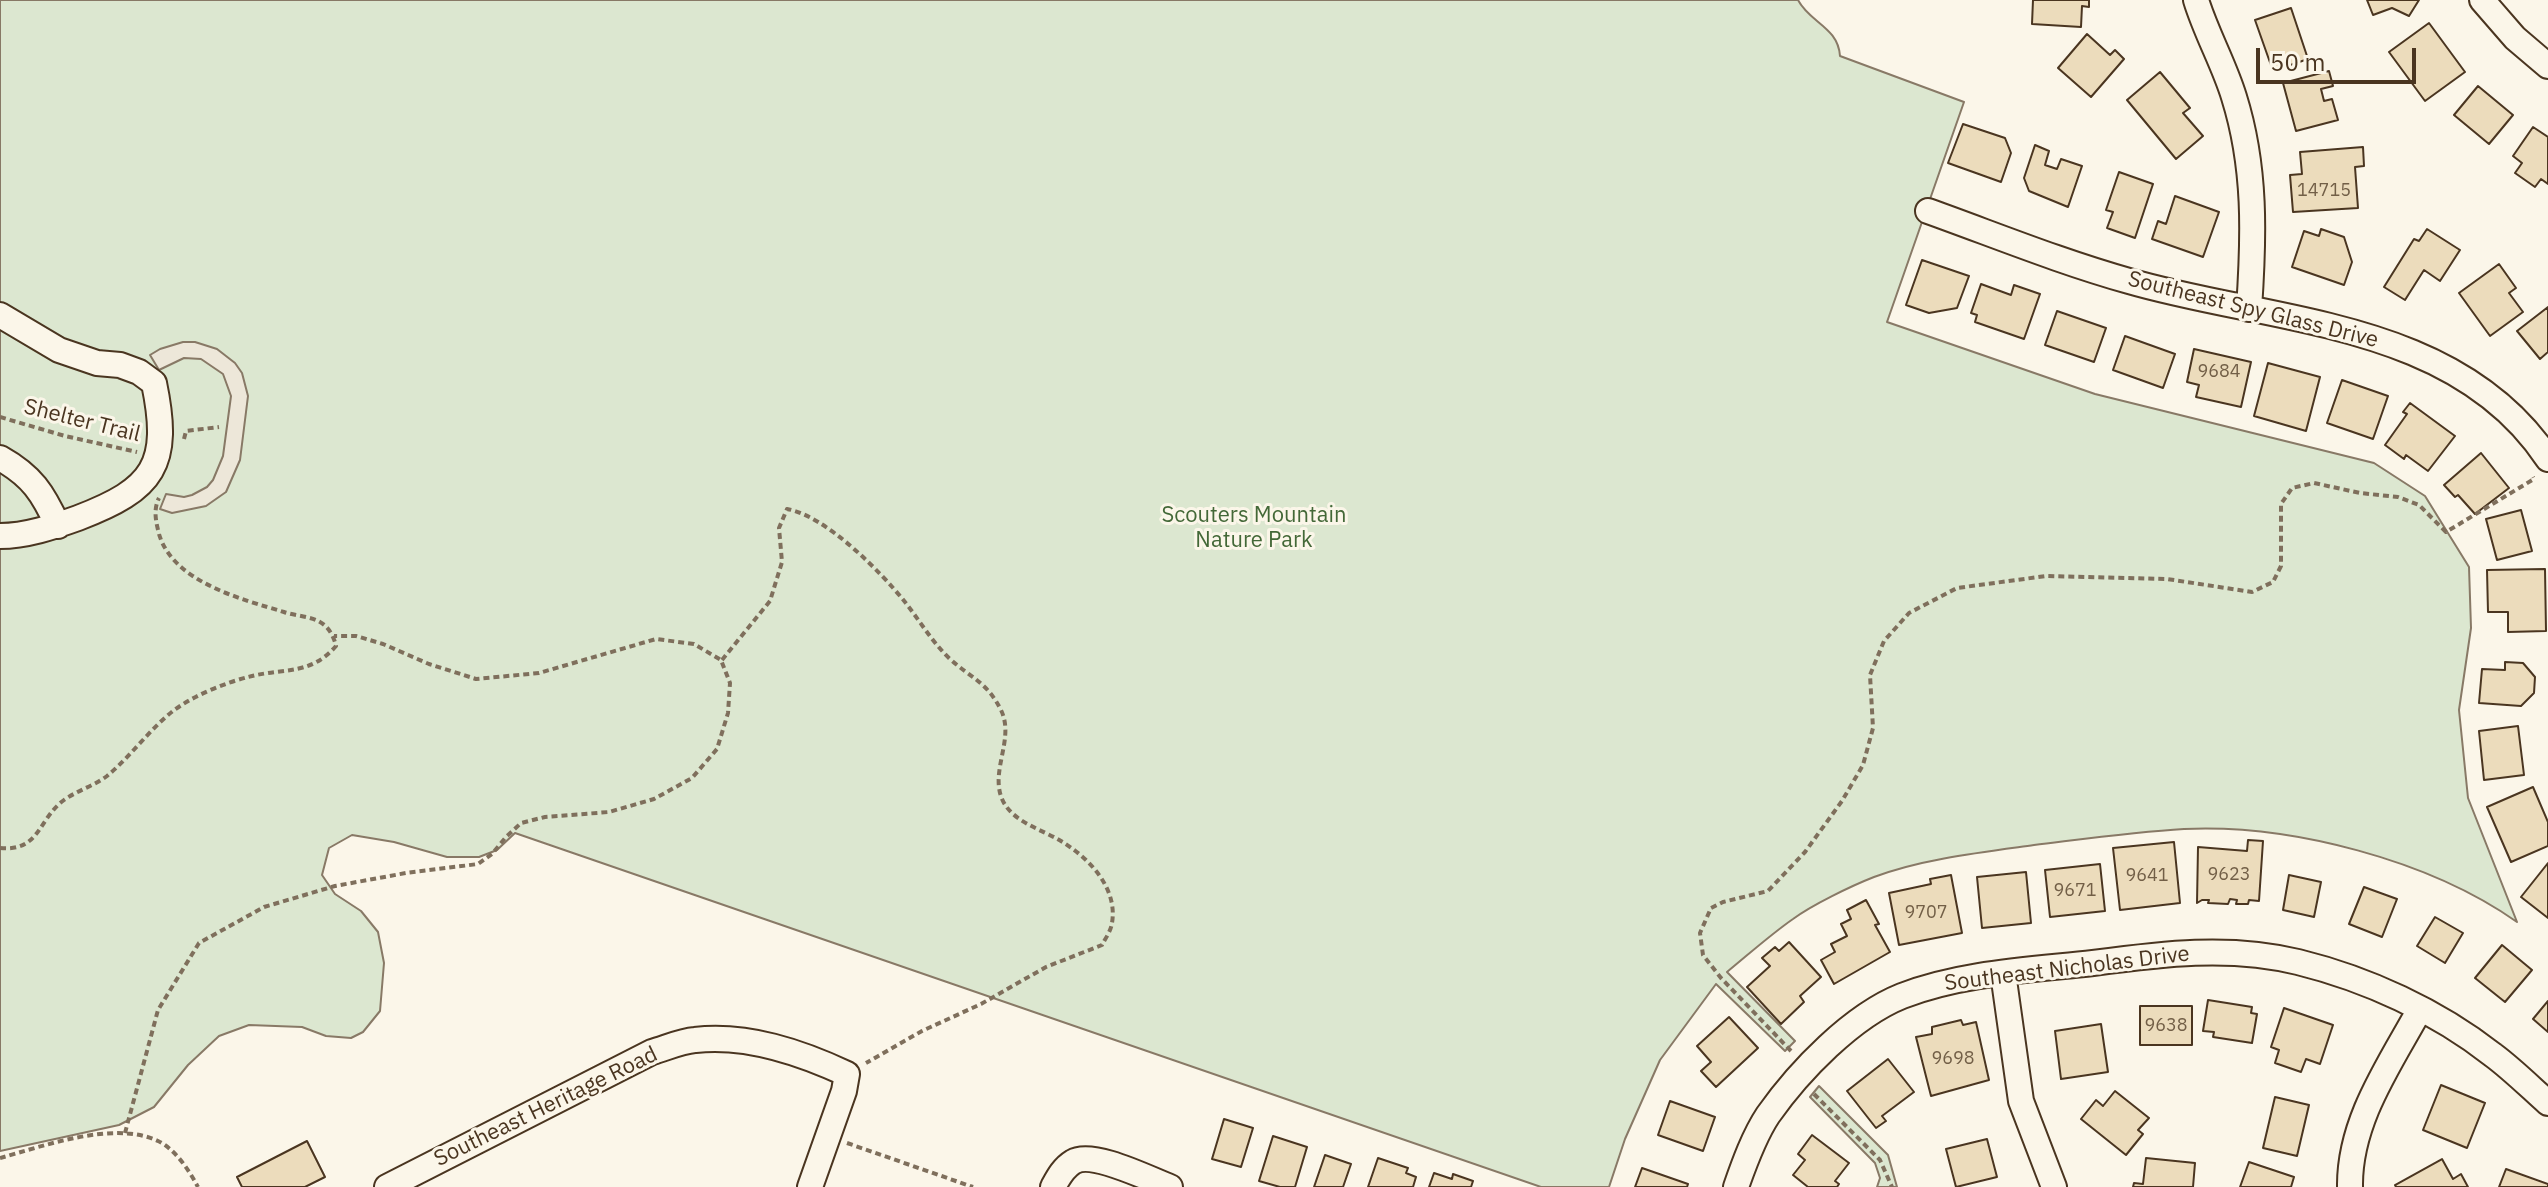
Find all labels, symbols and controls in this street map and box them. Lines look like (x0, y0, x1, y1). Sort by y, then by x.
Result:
scale bar (2260, 32, 2420, 82)
text: 50 m (2270, 46, 2325, 78)
house number: 14715 (2297, 180, 2351, 202)
street label: Southeast Spy Glass Drive (2125, 266, 2381, 354)
house number: 9684 (2197, 361, 2241, 383)
street label: Shelter Trail (21, 394, 143, 448)
park label: Scouters Mountain Nature Park (1162, 503, 1346, 554)
house number: 9623 (2207, 864, 2251, 886)
house number: 9641 (2125, 865, 2169, 887)
house number: 9671 (2053, 880, 2097, 902)
house number: 9707 (1904, 902, 1948, 924)
street label: Southeast Nicholas Drive (1943, 941, 2191, 997)
house number: 9638 (2144, 1015, 2188, 1037)
street label: Southeast Heritage Road (430, 1041, 662, 1173)
house number: 9698 (1931, 1048, 1975, 1070)

